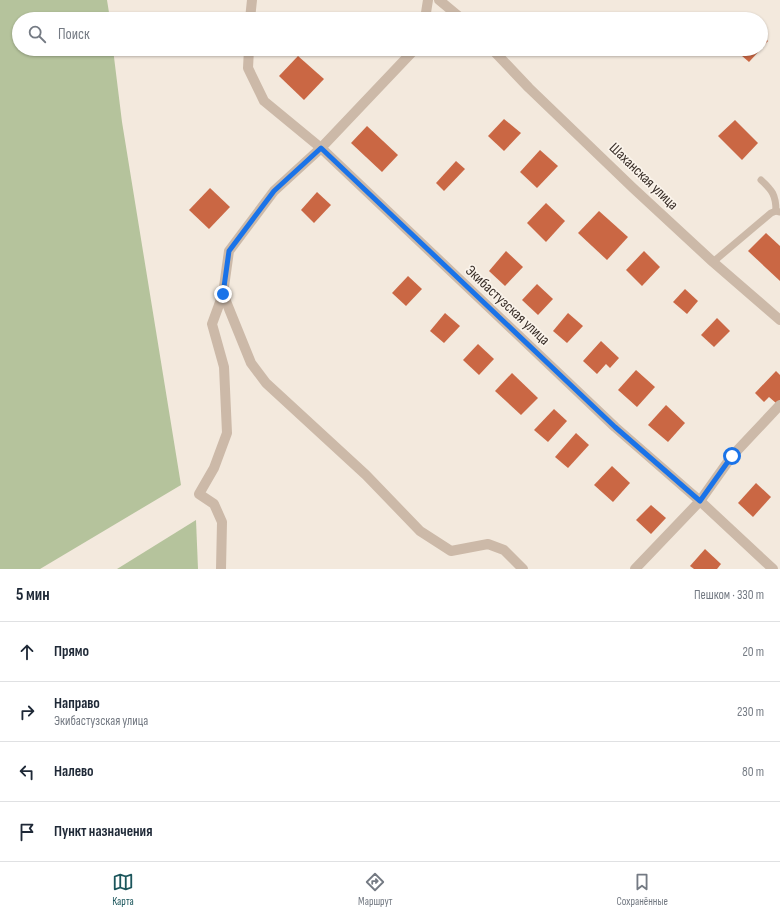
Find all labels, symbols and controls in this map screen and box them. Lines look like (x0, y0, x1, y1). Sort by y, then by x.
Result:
search box (12, 12, 768, 56)
icon: search (26, 23, 48, 45)
text: Поиск (58, 25, 90, 44)
street label: Шаханская улица (605, 139, 682, 214)
street label: Экибастузская улица (461, 261, 554, 350)
route end (214, 285, 232, 303)
route start (723, 447, 741, 465)
text: 5 мин (16, 585, 50, 605)
text: Пешком · 330 m (694, 587, 764, 603)
icon: ahead (16, 641, 38, 663)
text: Прямо (54, 642, 89, 661)
text: 20 m (742, 644, 764, 660)
text: Направо (54, 694, 100, 713)
icon: right (16, 701, 38, 723)
text: 230 m (737, 704, 764, 720)
text: Экибастузская улица (54, 713, 148, 729)
icon: left (16, 761, 38, 783)
text: Налево (54, 762, 94, 781)
text: 80 m (742, 764, 764, 780)
icon: arrive (16, 821, 38, 843)
text: Пункт назначения (54, 822, 152, 841)
tab: Карта (112, 871, 134, 908)
tab: Маршрут (358, 871, 393, 908)
tab: Сохранённые (617, 871, 668, 908)

